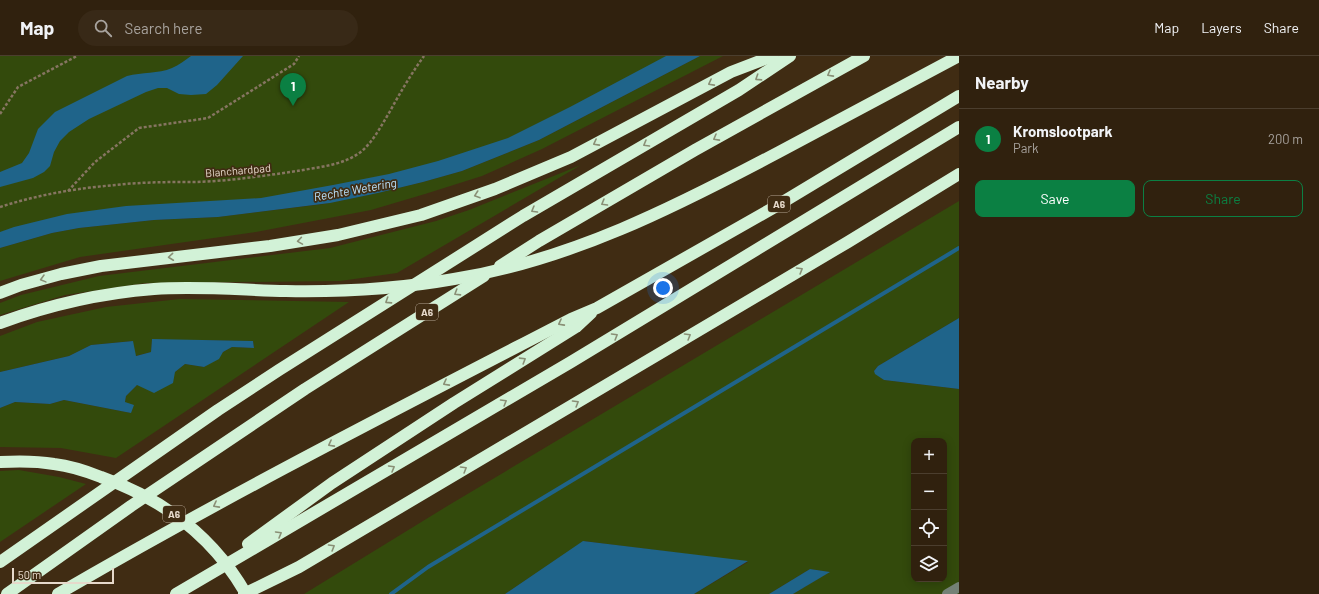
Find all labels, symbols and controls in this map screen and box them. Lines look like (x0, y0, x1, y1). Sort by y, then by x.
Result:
search box (78, 10, 358, 46)
text: Map (20, 16, 54, 39)
icon: search (92, 17, 114, 39)
text: Search here (124, 19, 202, 37)
text: Map (1154, 19, 1179, 36)
text: Layers (1201, 19, 1242, 36)
text: Share (1264, 19, 1299, 36)
one-way arrow (827, 70, 834, 77)
text: Nearby (975, 72, 1029, 92)
pin: 1 (280, 73, 306, 106)
one-way arrow (755, 73, 762, 80)
one-way arrow (708, 78, 716, 85)
text: Kromslootpark (1013, 122, 1112, 140)
text: 1 (986, 131, 990, 147)
text: 200 m (1268, 131, 1303, 147)
one-way arrow (713, 134, 720, 141)
one-way arrow (593, 139, 601, 146)
one-way arrow (643, 140, 650, 147)
text: Park (1013, 140, 1039, 156)
street label: Blanchardpad (205, 161, 271, 179)
water label: Rechte Wetering (312, 175, 398, 203)
button: Save (975, 180, 1135, 217)
button: Share (1143, 180, 1303, 217)
one-way arrow (474, 191, 481, 199)
road number: A6 (768, 196, 790, 212)
one-way arrow (601, 199, 608, 206)
one-way arrow (531, 205, 538, 212)
one-way arrow (297, 236, 303, 245)
one-way arrow (168, 252, 174, 261)
one-way arrow (796, 268, 803, 275)
one-way arrow (40, 274, 47, 283)
your location (653, 278, 673, 298)
one-way arrow (454, 288, 461, 296)
one-way arrow (385, 296, 392, 303)
road number: A6 (416, 304, 438, 320)
one-way arrow (558, 319, 566, 326)
one-way arrow (611, 333, 618, 340)
one-way arrow (684, 334, 691, 341)
one-way arrow (519, 357, 526, 365)
one-way arrow (443, 379, 450, 386)
one-way arrow (500, 400, 507, 407)
one-way arrow (572, 400, 579, 407)
map controls (911, 438, 947, 582)
button: + (911, 438, 947, 474)
one-way arrow (328, 439, 335, 446)
one-way arrow (388, 466, 395, 473)
one-way arrow (460, 466, 467, 473)
button: − (911, 474, 947, 510)
one-way arrow (213, 500, 221, 508)
road number: A6 (163, 506, 185, 522)
button: locate (911, 510, 947, 546)
one-way arrow (275, 531, 282, 538)
one-way arrow (328, 545, 335, 552)
button: layers (911, 546, 947, 582)
scale bar (12, 566, 114, 585)
text: 50 m (18, 568, 41, 581)

